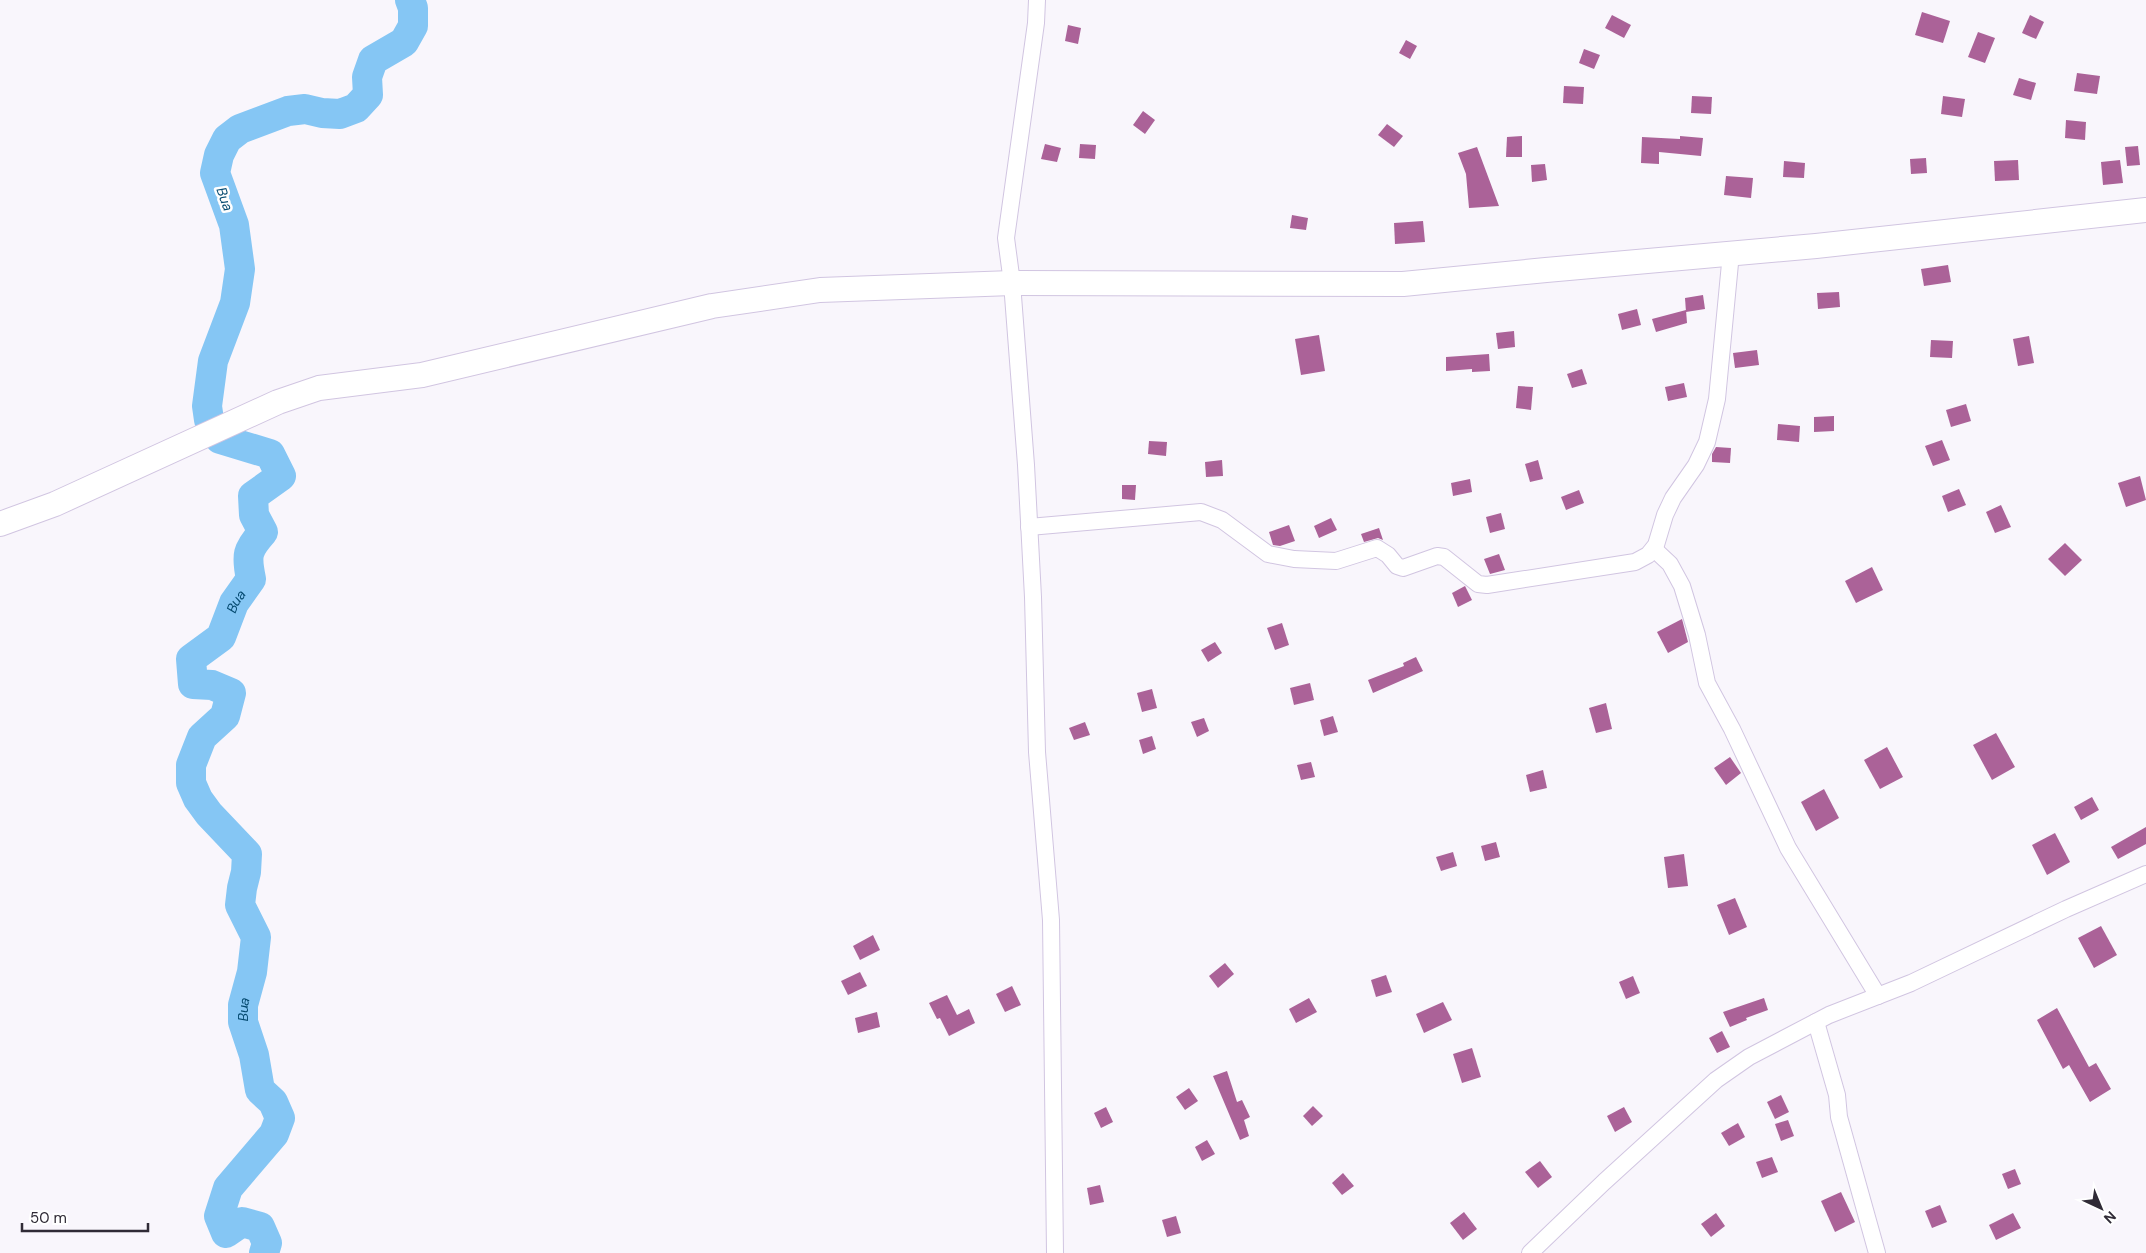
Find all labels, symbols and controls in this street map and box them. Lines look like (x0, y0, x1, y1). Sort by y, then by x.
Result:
water label: Bua (213, 185, 238, 214)
water label: Bua (222, 586, 250, 615)
water label: Bua (234, 995, 254, 1021)
north arrow (2076, 1183, 2126, 1233)
scale bar (22, 1200, 149, 1232)
text: N (2100, 1207, 2120, 1227)
text: 50 m (30, 1208, 67, 1228)

